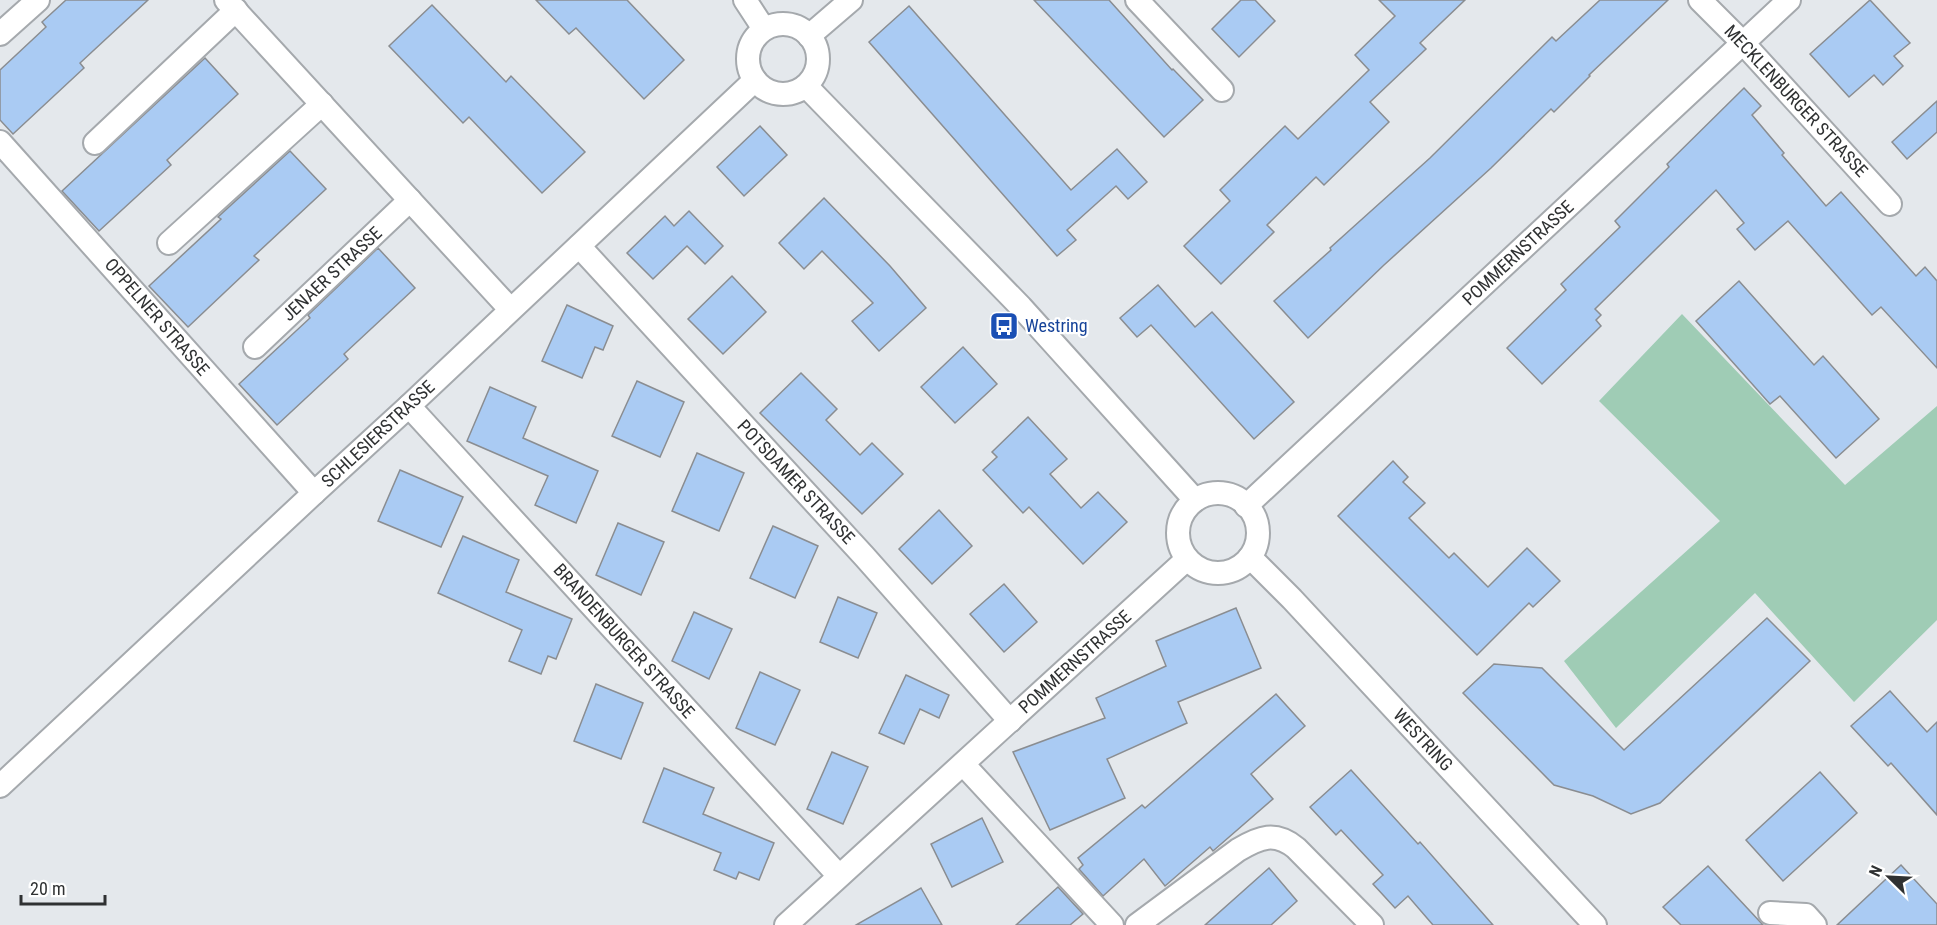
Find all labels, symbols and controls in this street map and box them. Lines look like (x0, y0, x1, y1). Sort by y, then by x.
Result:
street label: MECKLENBURGER STRASSE (1720, 20, 1872, 181)
street label: POMMERNSTRASSE (1458, 196, 1577, 309)
street label: JENAER STRASSE (278, 222, 386, 325)
street label: OPPELNER STRASSE (101, 254, 214, 380)
bus stop icon: Westring (988, 310, 1020, 342)
place label: Westring (1025, 315, 1088, 336)
street label: SCHLESIERSTRASSE (317, 376, 439, 491)
street label: POTSDAMER STRASSE (733, 415, 859, 548)
street label: BRANDENBURGER STRASSE (550, 559, 699, 722)
street label: POMMERNSTRASSE (1014, 606, 1135, 718)
street label: WESTRING (1389, 704, 1457, 775)
north arrow (1859, 847, 1919, 907)
text: N (1865, 863, 1886, 879)
scale bar (21, 868, 105, 906)
text: 20 m (30, 878, 65, 899)

